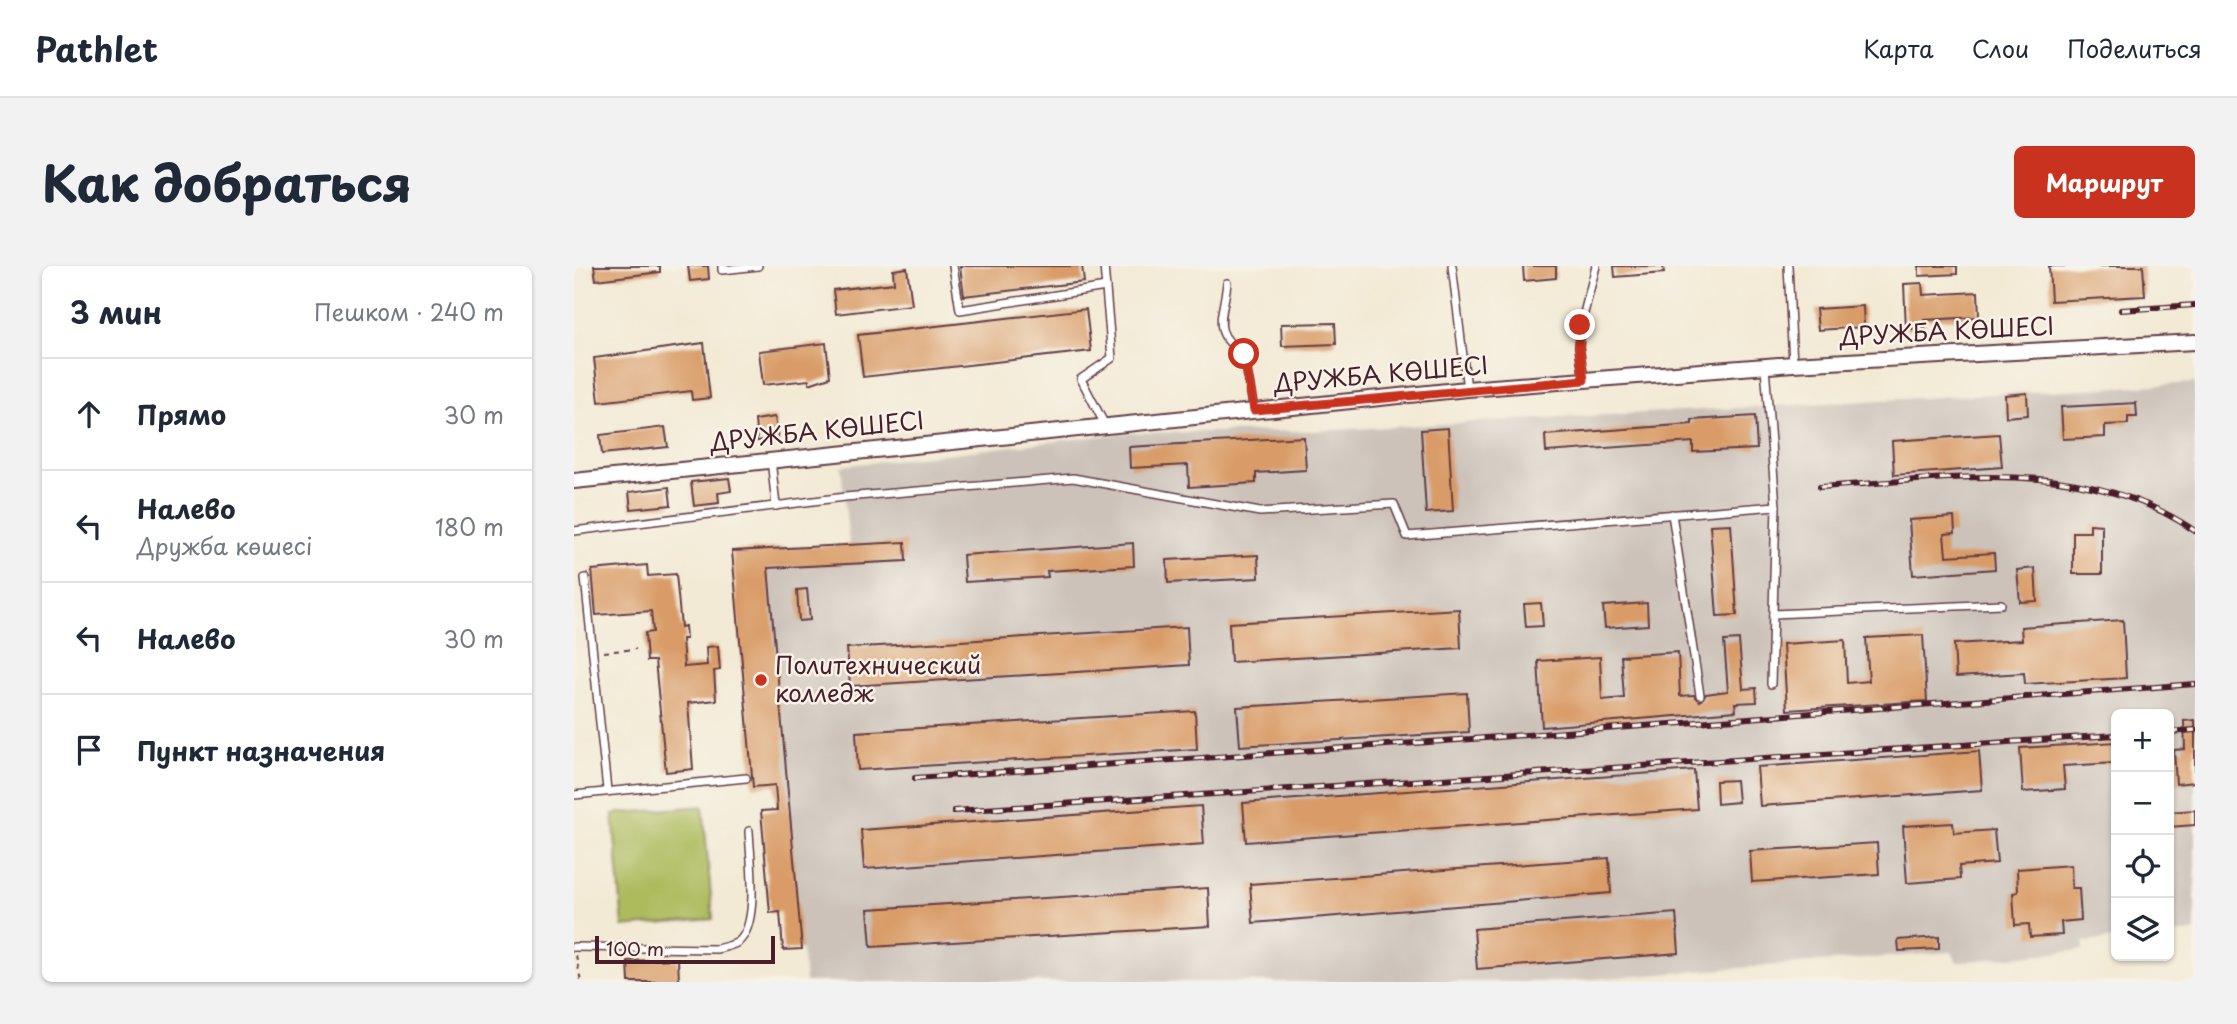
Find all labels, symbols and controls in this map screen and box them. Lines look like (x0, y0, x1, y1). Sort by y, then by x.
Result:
text: Pathlet (35, 23, 158, 73)
text: Карта (1863, 30, 1934, 66)
text: Слои (1972, 30, 2029, 66)
text: Поделиться (2067, 30, 2202, 66)
text: Как добраться (42, 145, 412, 219)
button: Маршрут (2014, 146, 2195, 218)
text: 3 мин (70, 289, 162, 334)
text: Пешком · 240 m (314, 294, 504, 329)
street label: ДРУЖБА КӨШЕСІ (1838, 306, 2055, 354)
route end (1564, 309, 1595, 340)
route start (1228, 338, 1259, 369)
street label: ДРУЖБА КӨШЕСІ (1271, 346, 1489, 400)
icon: ahead (70, 395, 108, 433)
text: Прямо (137, 395, 226, 434)
text: 30 m (443, 397, 504, 432)
street label: ДРУЖБА КӨШЕСІ (707, 401, 925, 459)
text: Налево (137, 489, 235, 528)
icon: left (70, 507, 108, 545)
text: 180 m (435, 509, 504, 544)
text: Дружба көшесі (137, 528, 312, 563)
icon: left (70, 619, 108, 657)
text: Налево (137, 619, 235, 658)
text: 30 m (443, 621, 504, 656)
place label: Политехнический колледж (775, 646, 981, 710)
marker: Политехнический колледж (753, 672, 769, 688)
map controls (2111, 709, 2174, 961)
button: + (2111, 709, 2174, 772)
icon: arrive (70, 731, 108, 769)
text: Пункт назначения (137, 731, 385, 770)
button: − (2111, 772, 2174, 835)
button: locate (2111, 835, 2174, 898)
button: layers (2111, 898, 2174, 961)
scale bar (595, 933, 775, 965)
text: 100 m (606, 934, 664, 962)

